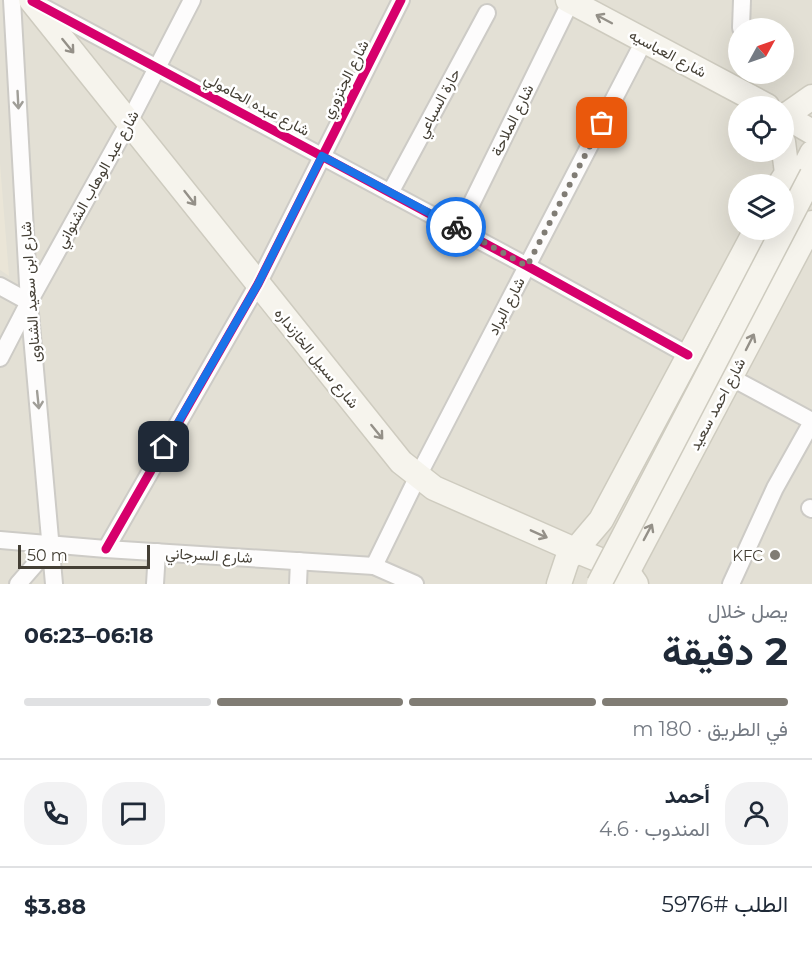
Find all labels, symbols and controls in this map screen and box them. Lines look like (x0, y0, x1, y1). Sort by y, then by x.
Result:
one-way arrow (596, 13, 614, 25)
north arrow (728, 18, 794, 84)
map controls (728, 18, 794, 240)
street label: شارع العباسيه (625, 25, 710, 83)
one-way arrow (61, 37, 74, 53)
street label: شارع الجنزوري (317, 37, 376, 123)
street label: حارة السباعي (412, 65, 468, 143)
street label: شارع عبده الحامولي (199, 68, 313, 143)
street label: شارع الملاحة (487, 81, 539, 160)
one-way arrow (12, 90, 23, 110)
button: locate (728, 96, 794, 162)
pin (576, 97, 627, 148)
icon: bag (585, 106, 618, 139)
street label: شارع عبد الوهاب الشنواني (51, 107, 146, 253)
button: layers (728, 174, 794, 240)
one-way arrow (183, 190, 196, 206)
courier (426, 197, 486, 257)
icon: bike (440, 211, 473, 244)
street label: شارع ابن سعيد الشناوى (16, 221, 46, 363)
street label: شارع البراد (483, 274, 531, 339)
street label: شارع سبيل الخازنداره (269, 304, 363, 413)
one-way arrow (745, 333, 757, 351)
street label: شارع احمد سعيد (685, 354, 751, 454)
one-way arrow (33, 389, 44, 409)
pin (138, 421, 189, 472)
one-way arrow (371, 424, 384, 440)
icon: home (147, 430, 180, 463)
one-way arrow (642, 524, 654, 541)
one-way arrow (530, 530, 548, 541)
scale bar (18, 542, 150, 570)
street label: شارع السرجاني (165, 543, 253, 571)
text: 50 m (27, 546, 68, 565)
place label: KFC (732, 546, 763, 565)
marker: KFC (768, 548, 782, 562)
text: يصل خلال (708, 599, 788, 623)
text: 06:18–06:23 (24, 622, 154, 649)
text: 2 دقيقة (662, 627, 788, 675)
text: في الطريق · 180 m (632, 717, 788, 741)
button: phone (24, 782, 87, 845)
button: chat (102, 782, 165, 845)
text: أحمد (665, 782, 710, 809)
button: person (725, 782, 788, 845)
text: المندوب · 4.6 (599, 817, 710, 841)
text: الطلب #5976 (662, 891, 788, 918)
text: $3.88 (24, 893, 86, 920)

